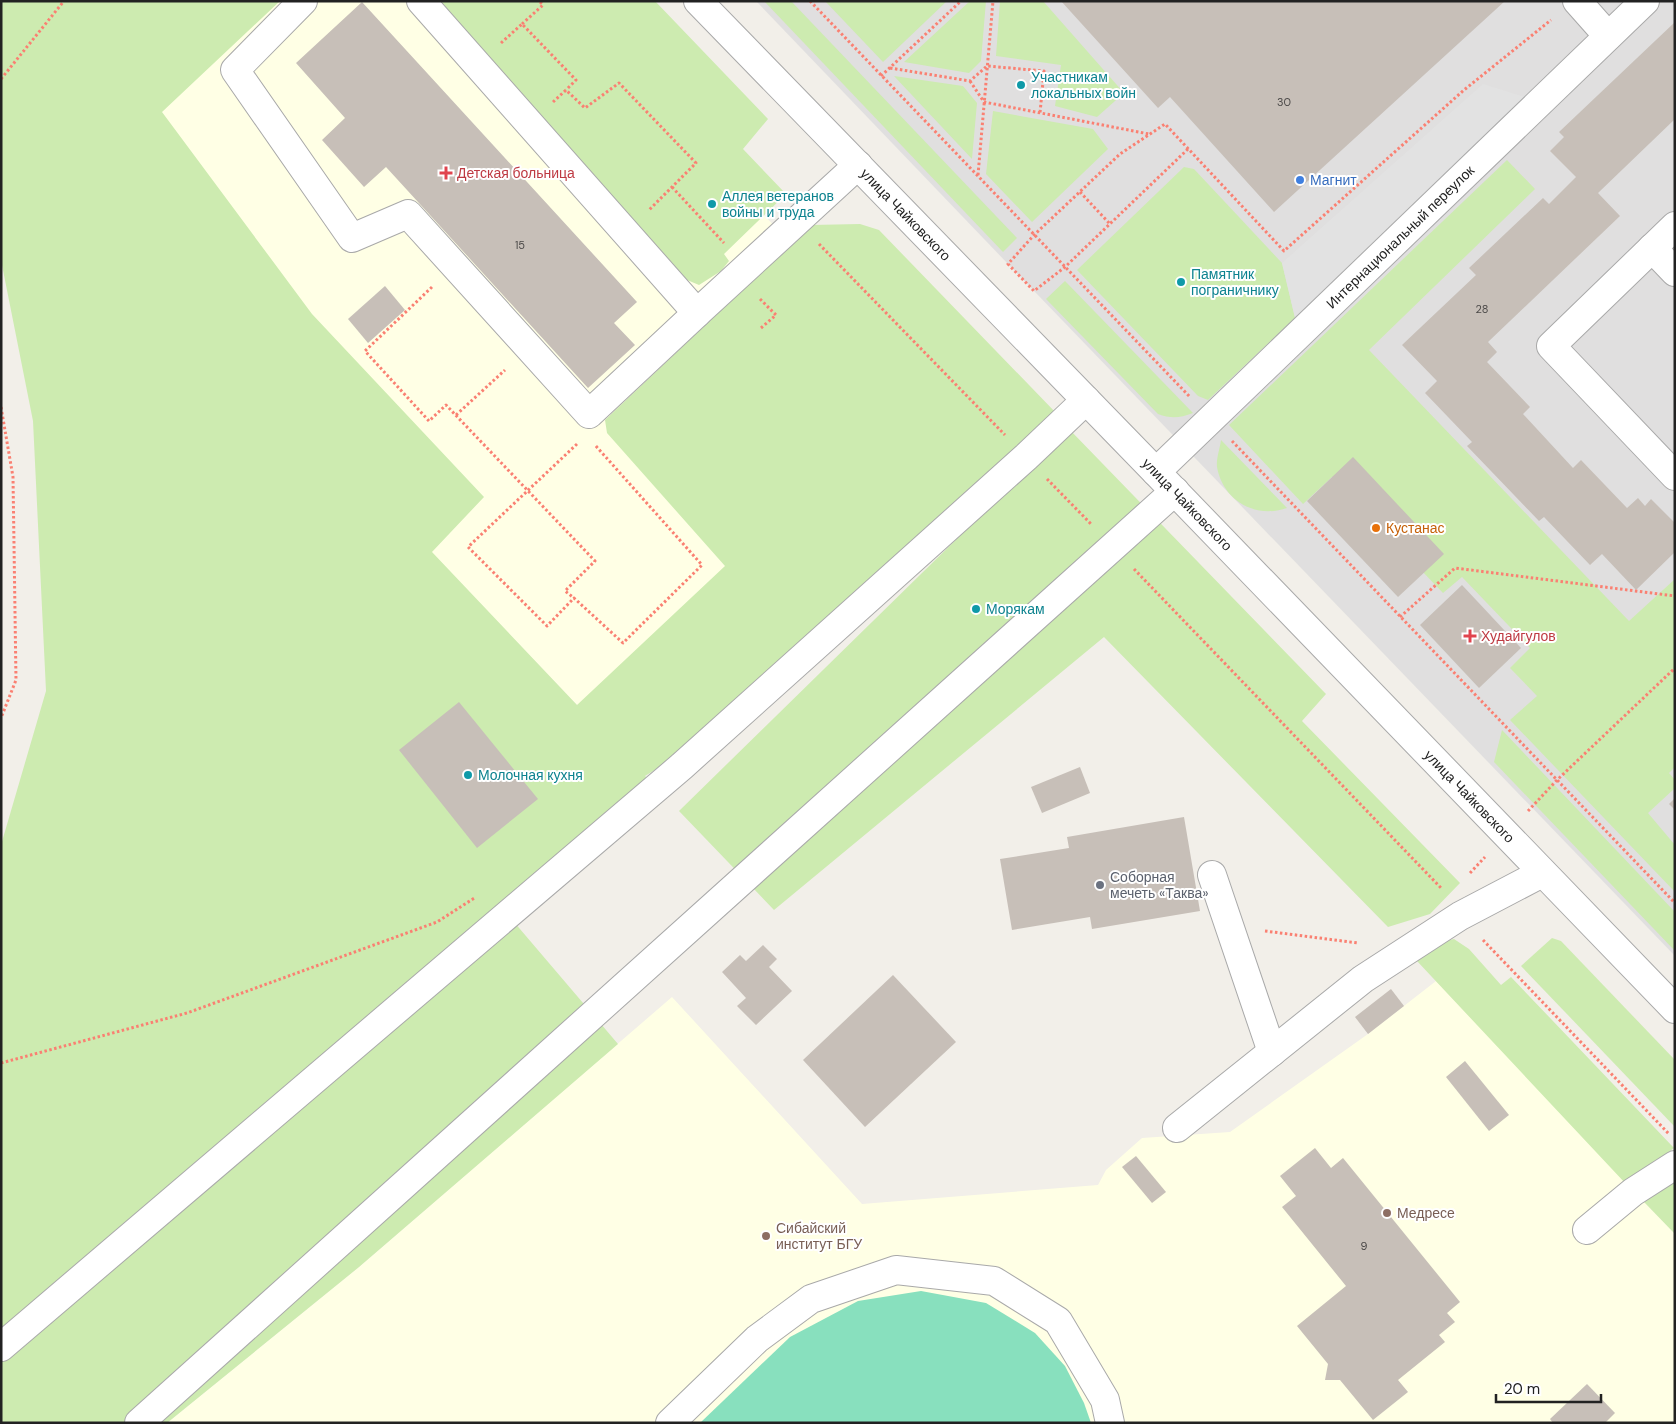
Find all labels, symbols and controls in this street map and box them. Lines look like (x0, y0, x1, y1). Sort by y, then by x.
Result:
place label: Участникам локальных войн (1031, 68, 1136, 102)
marker: Участникам локальных войн (1015, 79, 1027, 91)
house number: 30 (1277, 95, 1291, 109)
street label: Интернациональный переулок (1322, 161, 1479, 312)
place label: Детская больница (457, 164, 575, 182)
street label: улица Чайковского (857, 165, 955, 265)
marker: Детская больница (439, 166, 453, 180)
place label: Магнит (1310, 171, 1357, 189)
marker: Магнит (1294, 174, 1306, 186)
place label: Аллея ветеранов войны и труда (722, 187, 834, 221)
marker: Аллея ветеранов войны и труда (706, 198, 718, 210)
house number: 15 (515, 238, 525, 252)
place label: Памятник пограничнику (1191, 265, 1279, 299)
marker: Памятник пограничнику (1175, 276, 1187, 288)
house number: 28 (1476, 302, 1488, 316)
street label: улица Чайковского (1138, 454, 1236, 555)
place label: Кустанас (1386, 519, 1445, 537)
marker: Кустанас (1370, 522, 1382, 534)
place label: Морякам (986, 600, 1045, 618)
marker: Морякам (970, 603, 982, 615)
place label: Худайгулов (1481, 627, 1556, 645)
marker: Худайгулов (1463, 629, 1477, 643)
street label: улица Чайковского (1420, 746, 1519, 847)
place label: Молочная кухня (478, 766, 583, 784)
marker: Молочная кухня (462, 769, 474, 781)
place label: Соборная мечеть «Таква» (1110, 868, 1209, 902)
marker: Соборная мечеть «Таква» (1094, 879, 1106, 891)
place label: Медресе (1397, 1204, 1455, 1222)
marker: Медресе (1381, 1207, 1393, 1219)
place label: Сибайский институт БГУ (776, 1219, 862, 1253)
marker: Сибайский институт БГУ (760, 1230, 772, 1242)
house number: 9 (1361, 1239, 1368, 1253)
scale bar (1496, 1372, 1601, 1404)
text: 20 m (1504, 1379, 1540, 1399)

